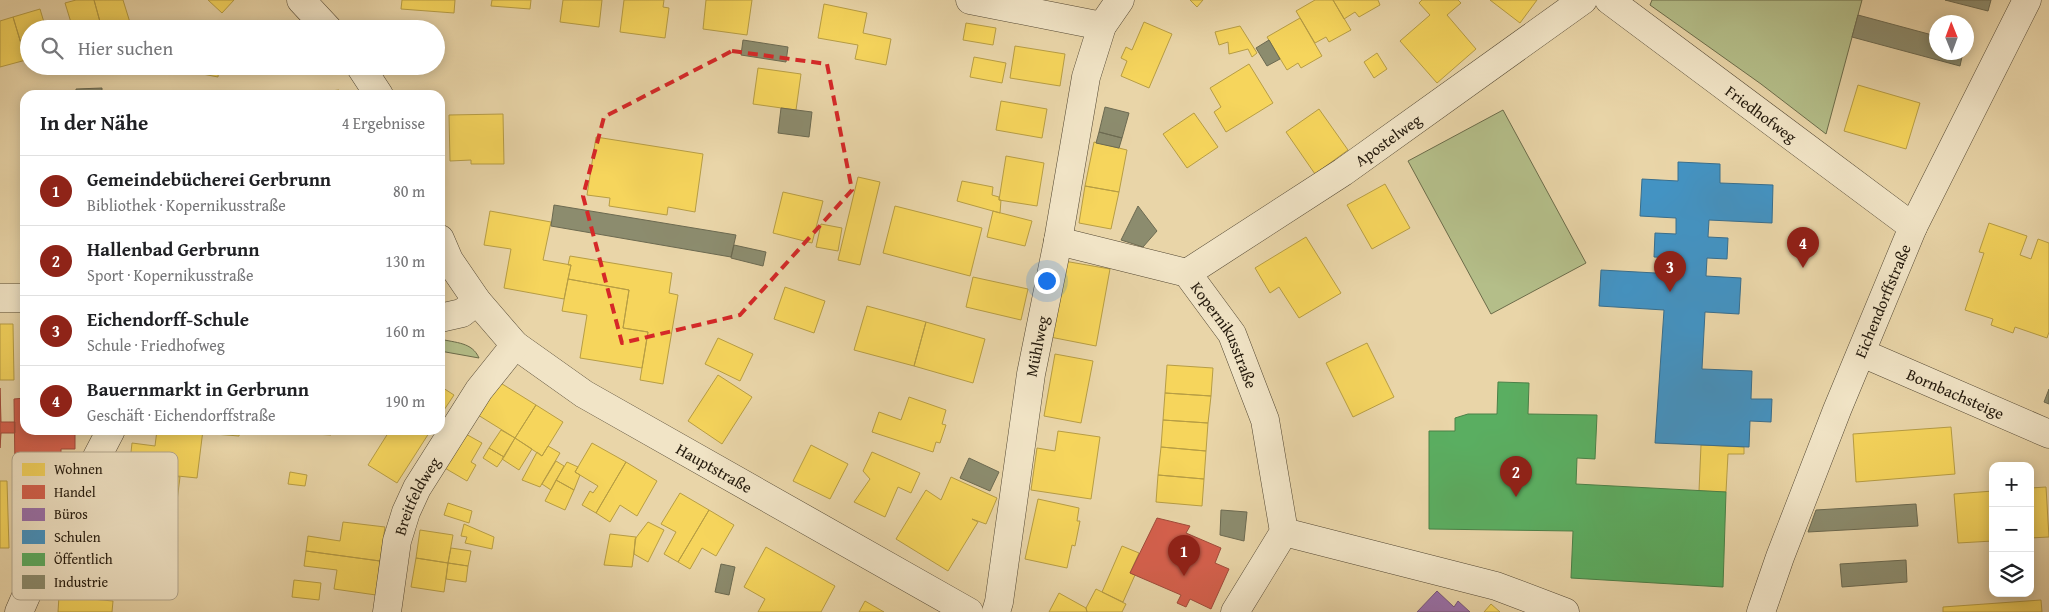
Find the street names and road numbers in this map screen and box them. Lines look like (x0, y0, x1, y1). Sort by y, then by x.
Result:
street label: Friedhofweg (1720, 79, 1802, 148)
street label: Apostelweg (1350, 108, 1426, 172)
street label: Eichendorffstraße (1848, 240, 1917, 362)
street label: Kopernikusstraße (1185, 276, 1264, 392)
street label: Mühlweg (1019, 314, 1055, 379)
street label: Bornbachsteige (1903, 362, 2008, 425)
street label: Hauptstraße (672, 437, 757, 499)
street label: Breitfeldweg (388, 452, 446, 538)

